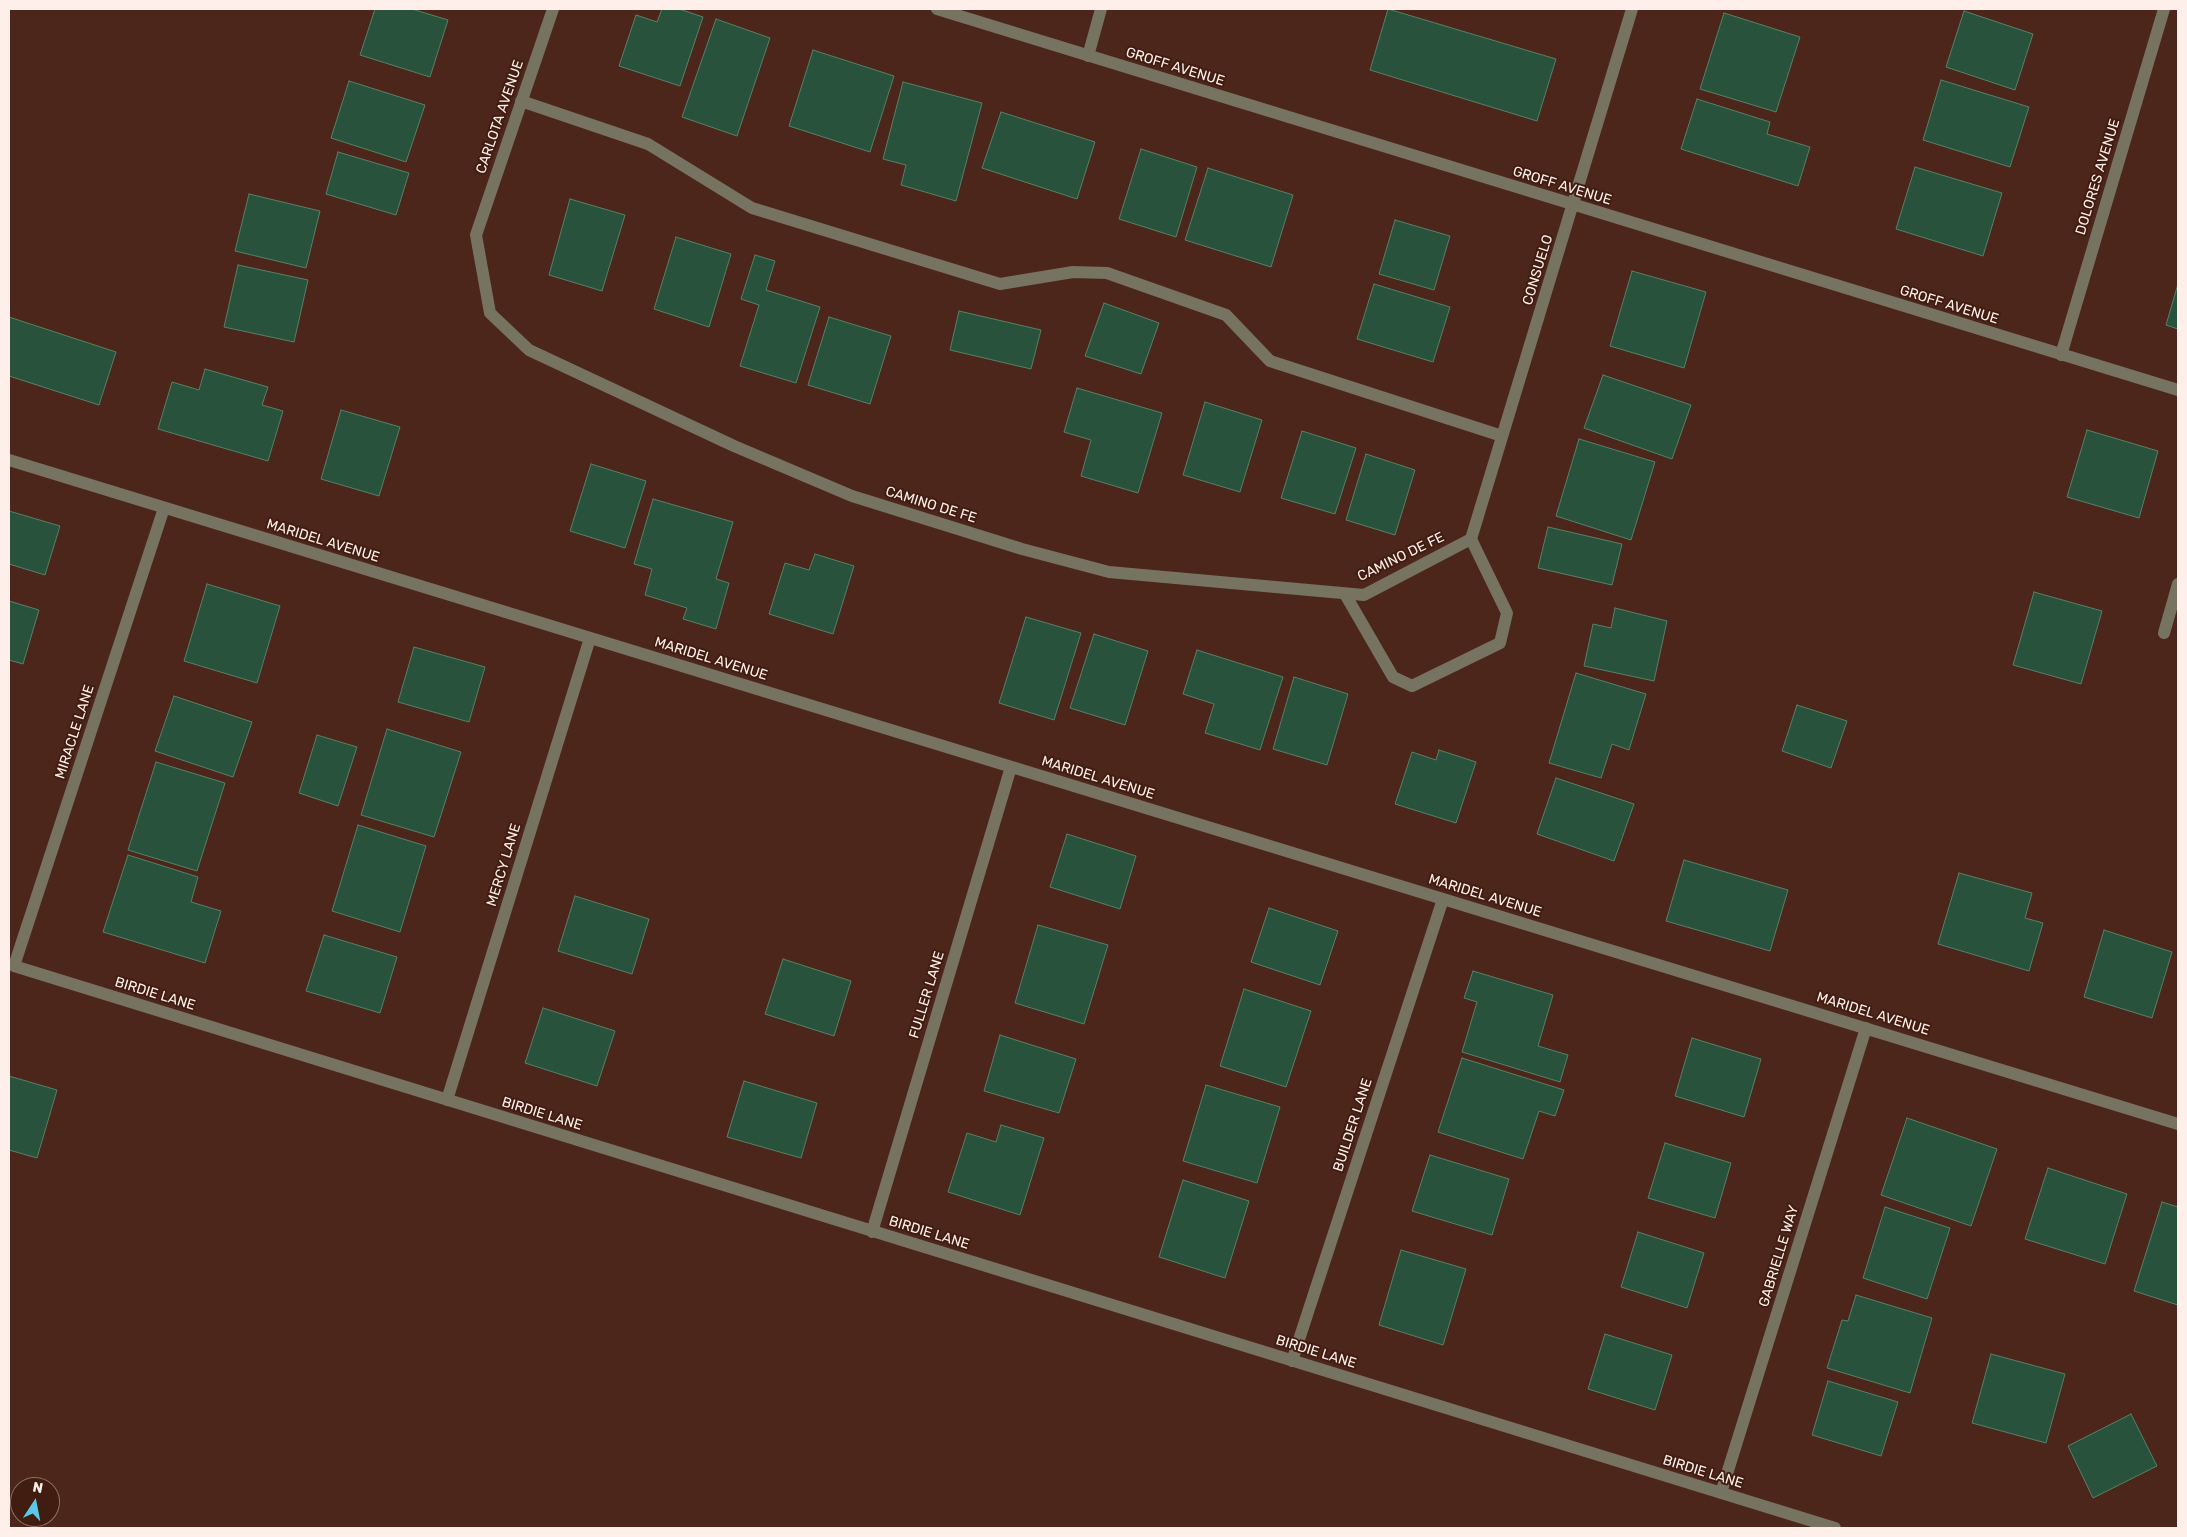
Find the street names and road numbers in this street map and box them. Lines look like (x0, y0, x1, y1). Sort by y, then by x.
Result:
street label: GROFF AVENUE (1124, 44, 1226, 90)
street label: CARLOTA AVENUE (473, 58, 527, 176)
street label: DOLORES AVENUE (2072, 117, 2124, 237)
street label: GROFF AVENUE (1511, 163, 1613, 209)
street label: CONSUELO (1519, 233, 1557, 307)
street label: GROFF AVENUE (1898, 282, 2000, 328)
street label: CAMINO DE FE (883, 483, 979, 527)
street label: MARIDEL AVENUE (264, 516, 382, 566)
street label: CAMINO DE FE (1355, 529, 1447, 585)
street label: MARIDEL AVENUE (652, 634, 770, 684)
street label: MIRACLE LANE (52, 683, 98, 781)
street label: MARIDEL AVENUE (1039, 753, 1157, 803)
street label: MERCY LANE (483, 822, 525, 908)
street label: MARIDEL AVENUE (1426, 871, 1544, 921)
street label: FULLER LANE (906, 949, 948, 1041)
street label: BIRDIE LANE (113, 974, 197, 1014)
street label: MARIDEL AVENUE (1814, 989, 1932, 1039)
street label: BUILDER LANE (1330, 1076, 1376, 1174)
street label: BIRDIE LANE (500, 1094, 584, 1134)
street label: GABRIELLE WAY (1756, 1203, 1802, 1309)
street label: BIRDIE LANE (887, 1213, 971, 1253)
street label: BIRDIE LANE (1274, 1332, 1358, 1372)
street label: BIRDIE LANE (1661, 1452, 1745, 1492)

